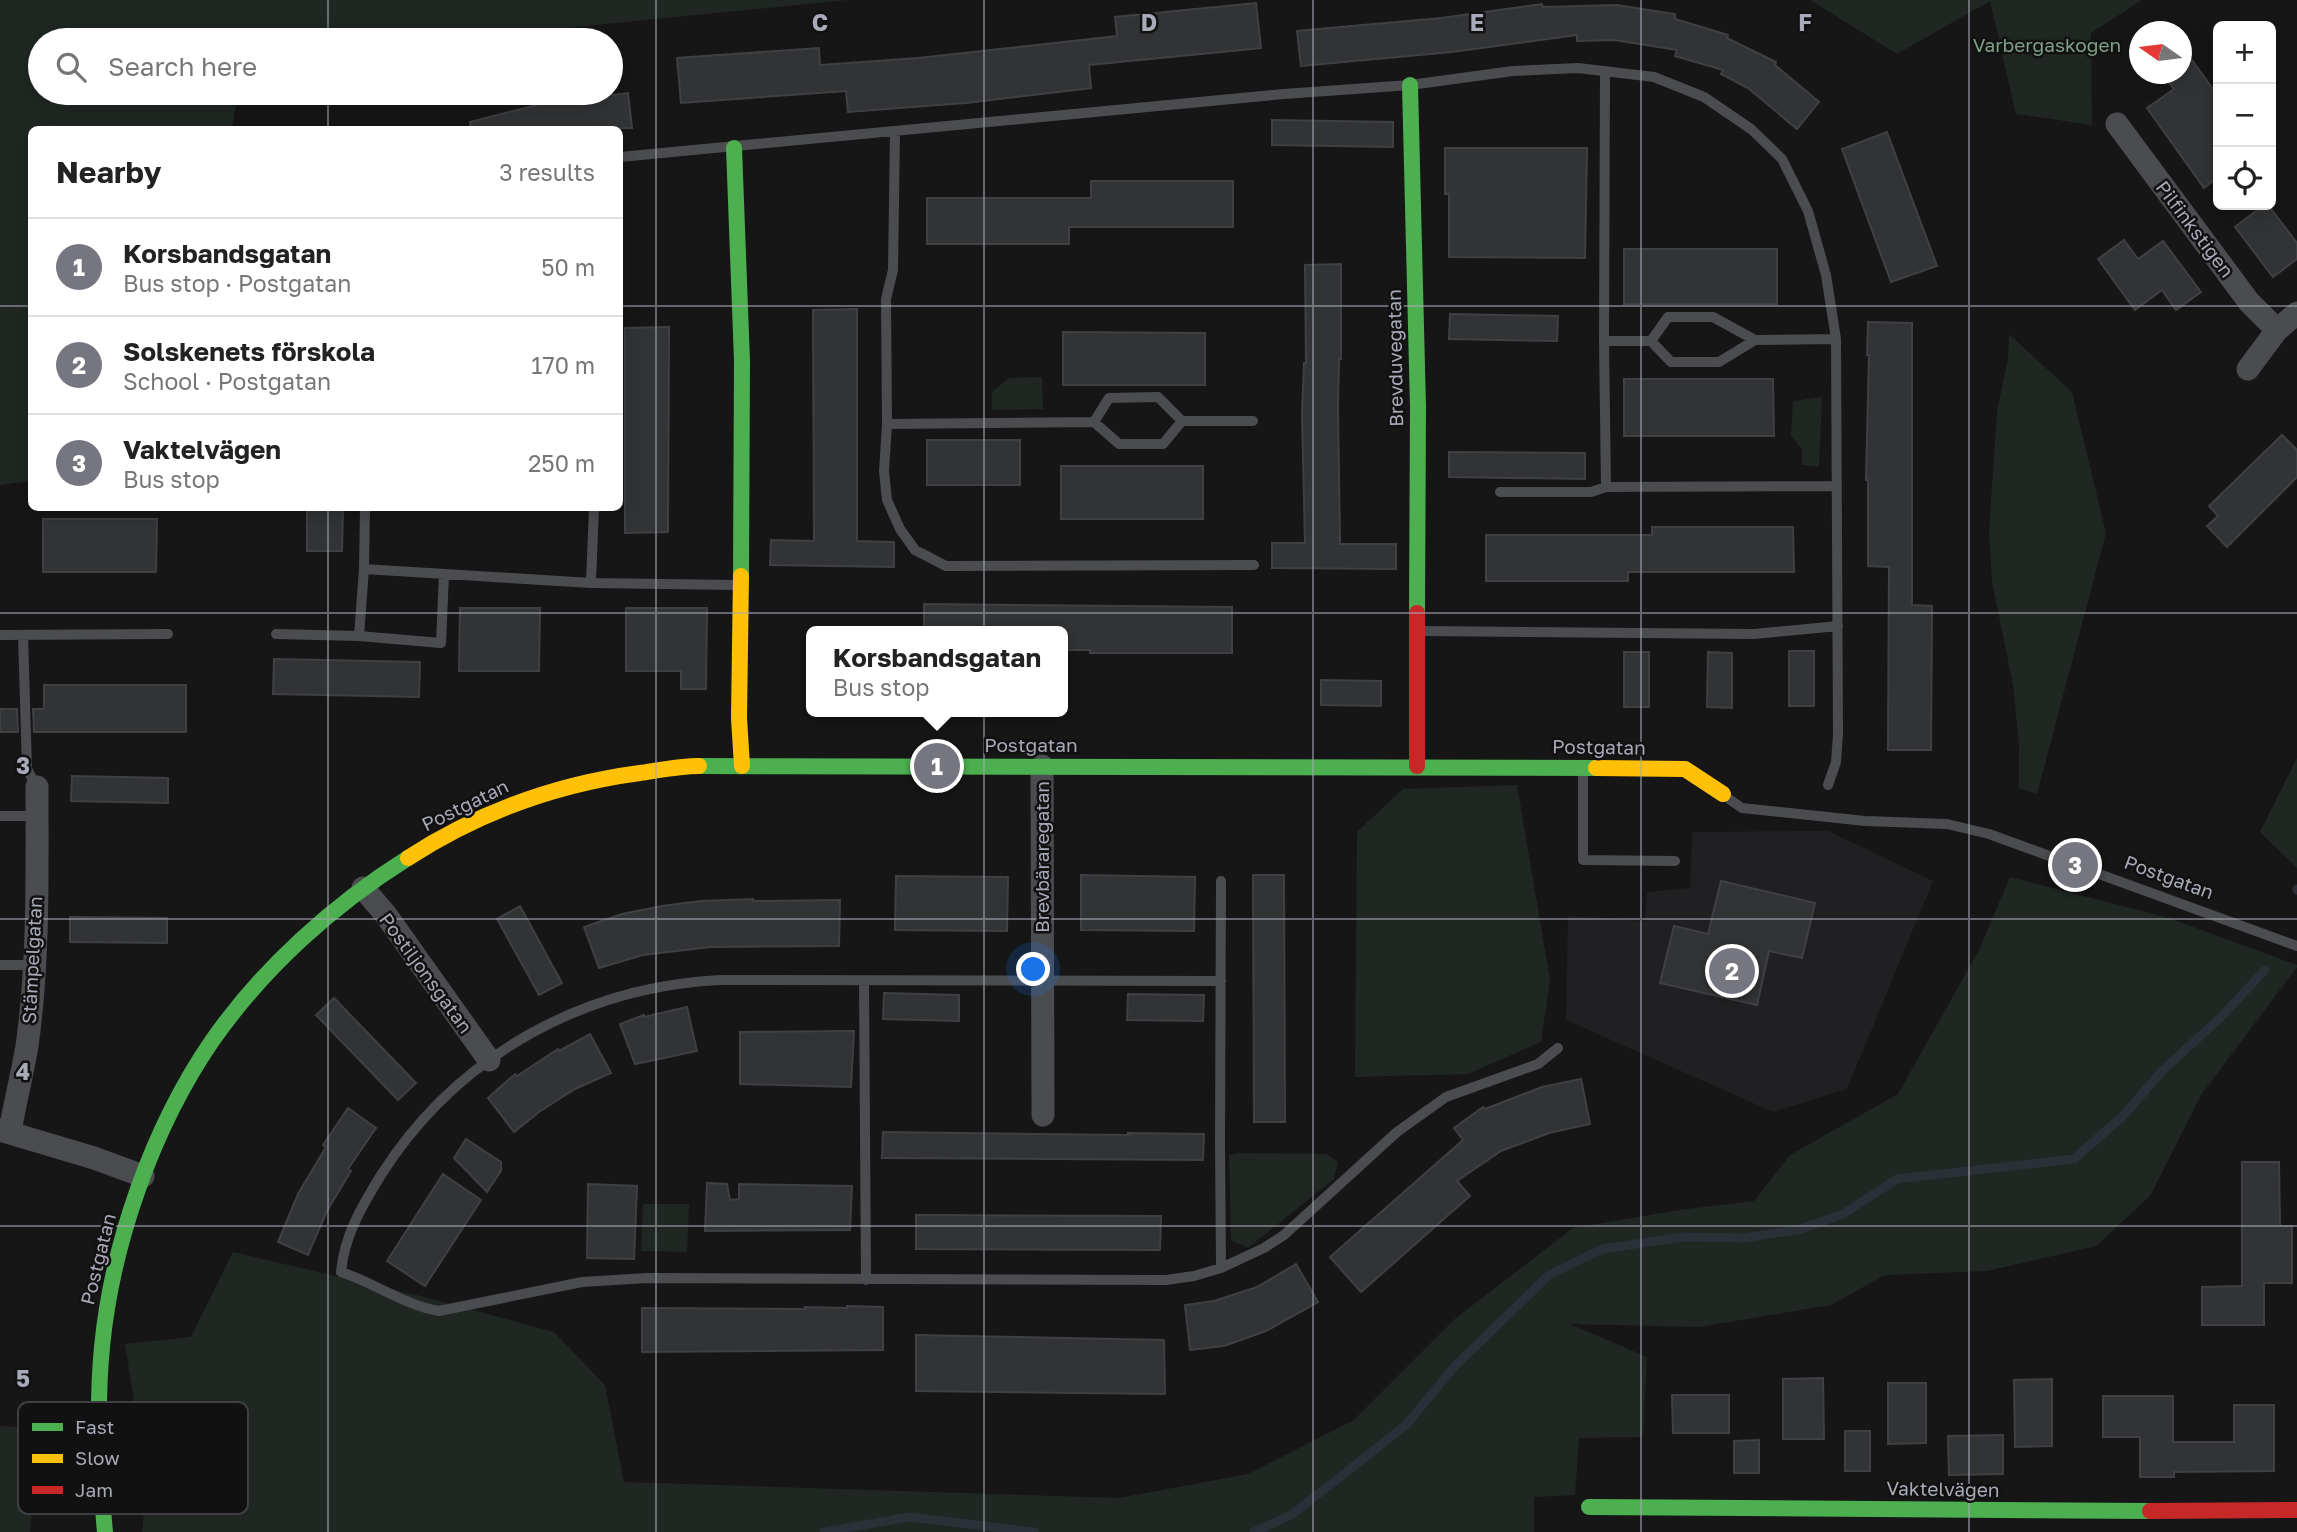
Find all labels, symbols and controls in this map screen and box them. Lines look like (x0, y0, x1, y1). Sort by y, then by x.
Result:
text: C (812, 8, 828, 36)
text: D (1141, 8, 1157, 36)
text: E (1470, 8, 1484, 36)
text: F (1798, 8, 1812, 36)
north arrow (2129, 21, 2192, 84)
map controls (2213, 21, 2276, 210)
button: + (2213, 21, 2276, 84)
search box (28, 28, 623, 105)
park label: Varbergaskogen (1973, 33, 2121, 56)
icon: search (52, 48, 90, 86)
text: Search here (108, 51, 257, 82)
button: − (2213, 84, 2276, 147)
button: locate (2213, 147, 2276, 210)
text: Nearby (56, 154, 161, 190)
text: 3 results (499, 158, 595, 186)
street label: Pilfinkstigen (2152, 176, 2239, 281)
text: Korsbandsgatan (123, 238, 331, 269)
text: 1 (73, 253, 85, 281)
text: 50 m (541, 253, 595, 281)
text: Bus stop · Postgatan (123, 269, 351, 297)
street label: Brevduvegatan (1382, 289, 1407, 427)
text: Solskenets förskola (123, 336, 375, 367)
text: 2 (72, 351, 86, 379)
text: 170 m (531, 351, 595, 379)
text: School · Postgatan (123, 367, 331, 395)
text: Vaktelvägen (123, 434, 281, 465)
text: 3 (72, 449, 86, 477)
text: 250 m (528, 449, 595, 477)
text: Bus stop (123, 465, 220, 493)
popup (806, 626, 1068, 717)
text: Korsbandsgatan (833, 642, 1041, 673)
text: Bus stop (833, 673, 929, 701)
street label: Postgatan (984, 733, 1078, 756)
street label: Postgatan (1552, 734, 1646, 759)
pin: 1 (914, 740, 960, 792)
text: 3 (16, 751, 30, 779)
street label: Postgatan (418, 774, 512, 835)
street label: Brevbäraregatan (1030, 781, 1053, 933)
pin: 3 (2052, 839, 2098, 891)
street label: Postgatan (2121, 850, 2217, 903)
street label: Stämpelgatan (17, 896, 46, 1024)
street label: Postiljonsgatan (375, 908, 478, 1037)
pin: 2 (1709, 945, 1755, 997)
your location (1016, 952, 1050, 986)
text: 4 (16, 1057, 30, 1085)
street label: Postgatan (75, 1211, 120, 1307)
text: 5 (16, 1364, 30, 1392)
legend (18, 1402, 248, 1514)
text: Fast (75, 1415, 114, 1438)
text: Slow (75, 1446, 120, 1469)
street label: Vaktelvägen (1886, 1476, 2000, 1501)
text: Jam (75, 1478, 113, 1501)

